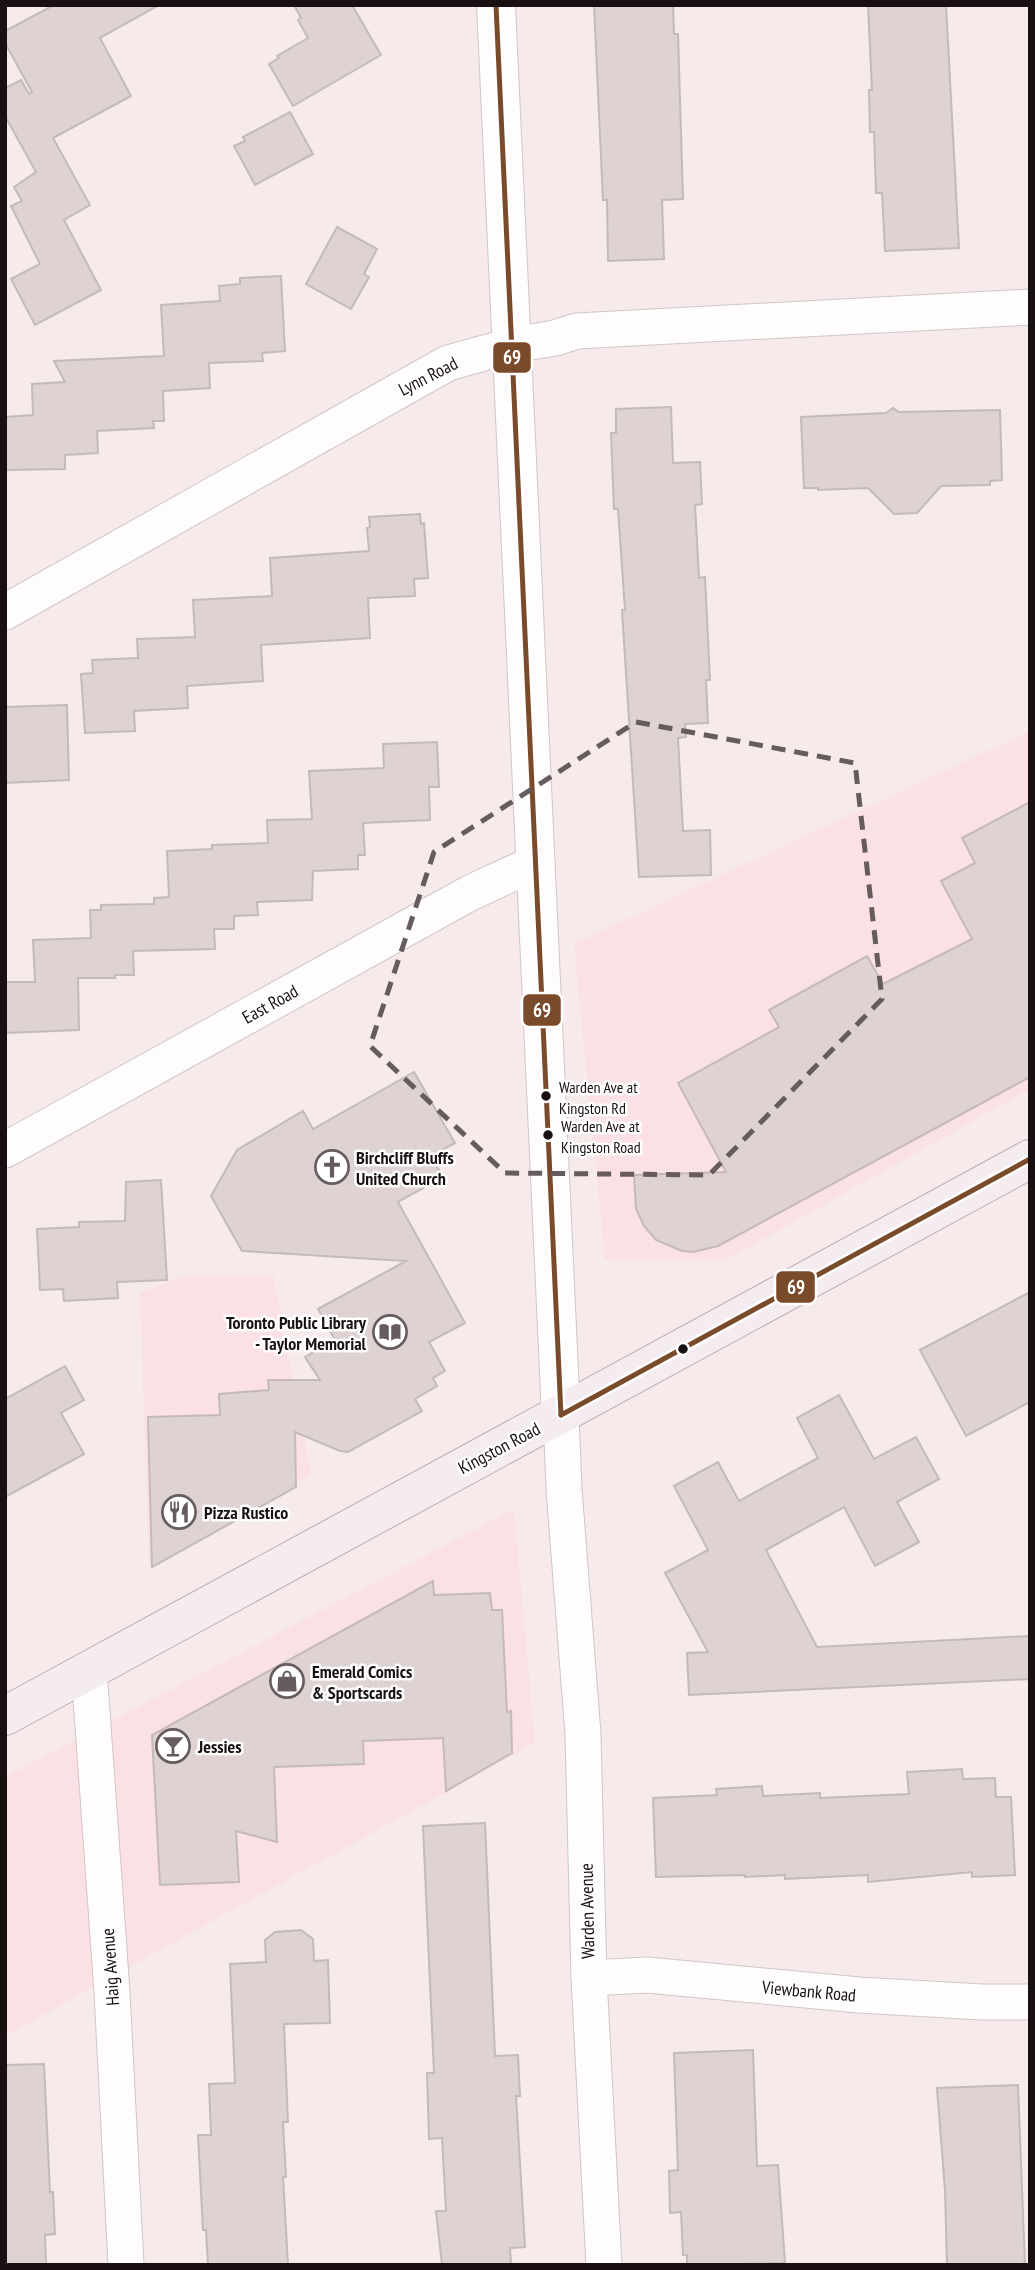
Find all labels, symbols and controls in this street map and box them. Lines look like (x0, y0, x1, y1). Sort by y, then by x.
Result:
line badge: 69 (492, 341, 532, 374)
text: 69 (503, 345, 521, 369)
street label: Lynn Road (395, 351, 461, 401)
street label: East Road (238, 979, 302, 1029)
line badge: 69 (522, 993, 562, 1027)
text: 69 (533, 998, 551, 1022)
place label: Warden Ave at Kingston Rd (559, 1077, 638, 1118)
marker: Warden Ave at Kingston Rd (539, 1089, 553, 1103)
place label: Warden Ave at Kingston Road (561, 1116, 641, 1157)
marker: Warden Ave at Kingston Road (541, 1128, 555, 1142)
place label: Birchcliff Bluffs United Church (356, 1146, 454, 1190)
church icon: Birchcliff Bluffs United Church (313, 1148, 351, 1186)
line badge: 69 (775, 1270, 816, 1304)
text: 69 (787, 1275, 805, 1299)
place label: Toronto Public Library - Taylor Memorial (226, 1311, 367, 1355)
library icon: Toronto Public Library - Taylor Memorial (371, 1313, 409, 1351)
unlabelled marker (676, 1342, 690, 1356)
street label: Kingston Road (454, 1417, 544, 1479)
restaurant icon: Pizza Rustico (160, 1493, 198, 1531)
place label: Pizza Rustico (204, 1501, 288, 1524)
place label: Emerald Comics & Sportscards (312, 1660, 412, 1704)
shop icon: Emerald Comics & Sportscards (268, 1662, 306, 1700)
bar icon: Jessies (154, 1727, 192, 1765)
place label: Jessies (197, 1735, 242, 1758)
street label: Warden Avenue (575, 1863, 599, 1959)
street label: Haig Avenue (96, 1928, 124, 2006)
street label: Viewbank Road (760, 1975, 857, 2007)

